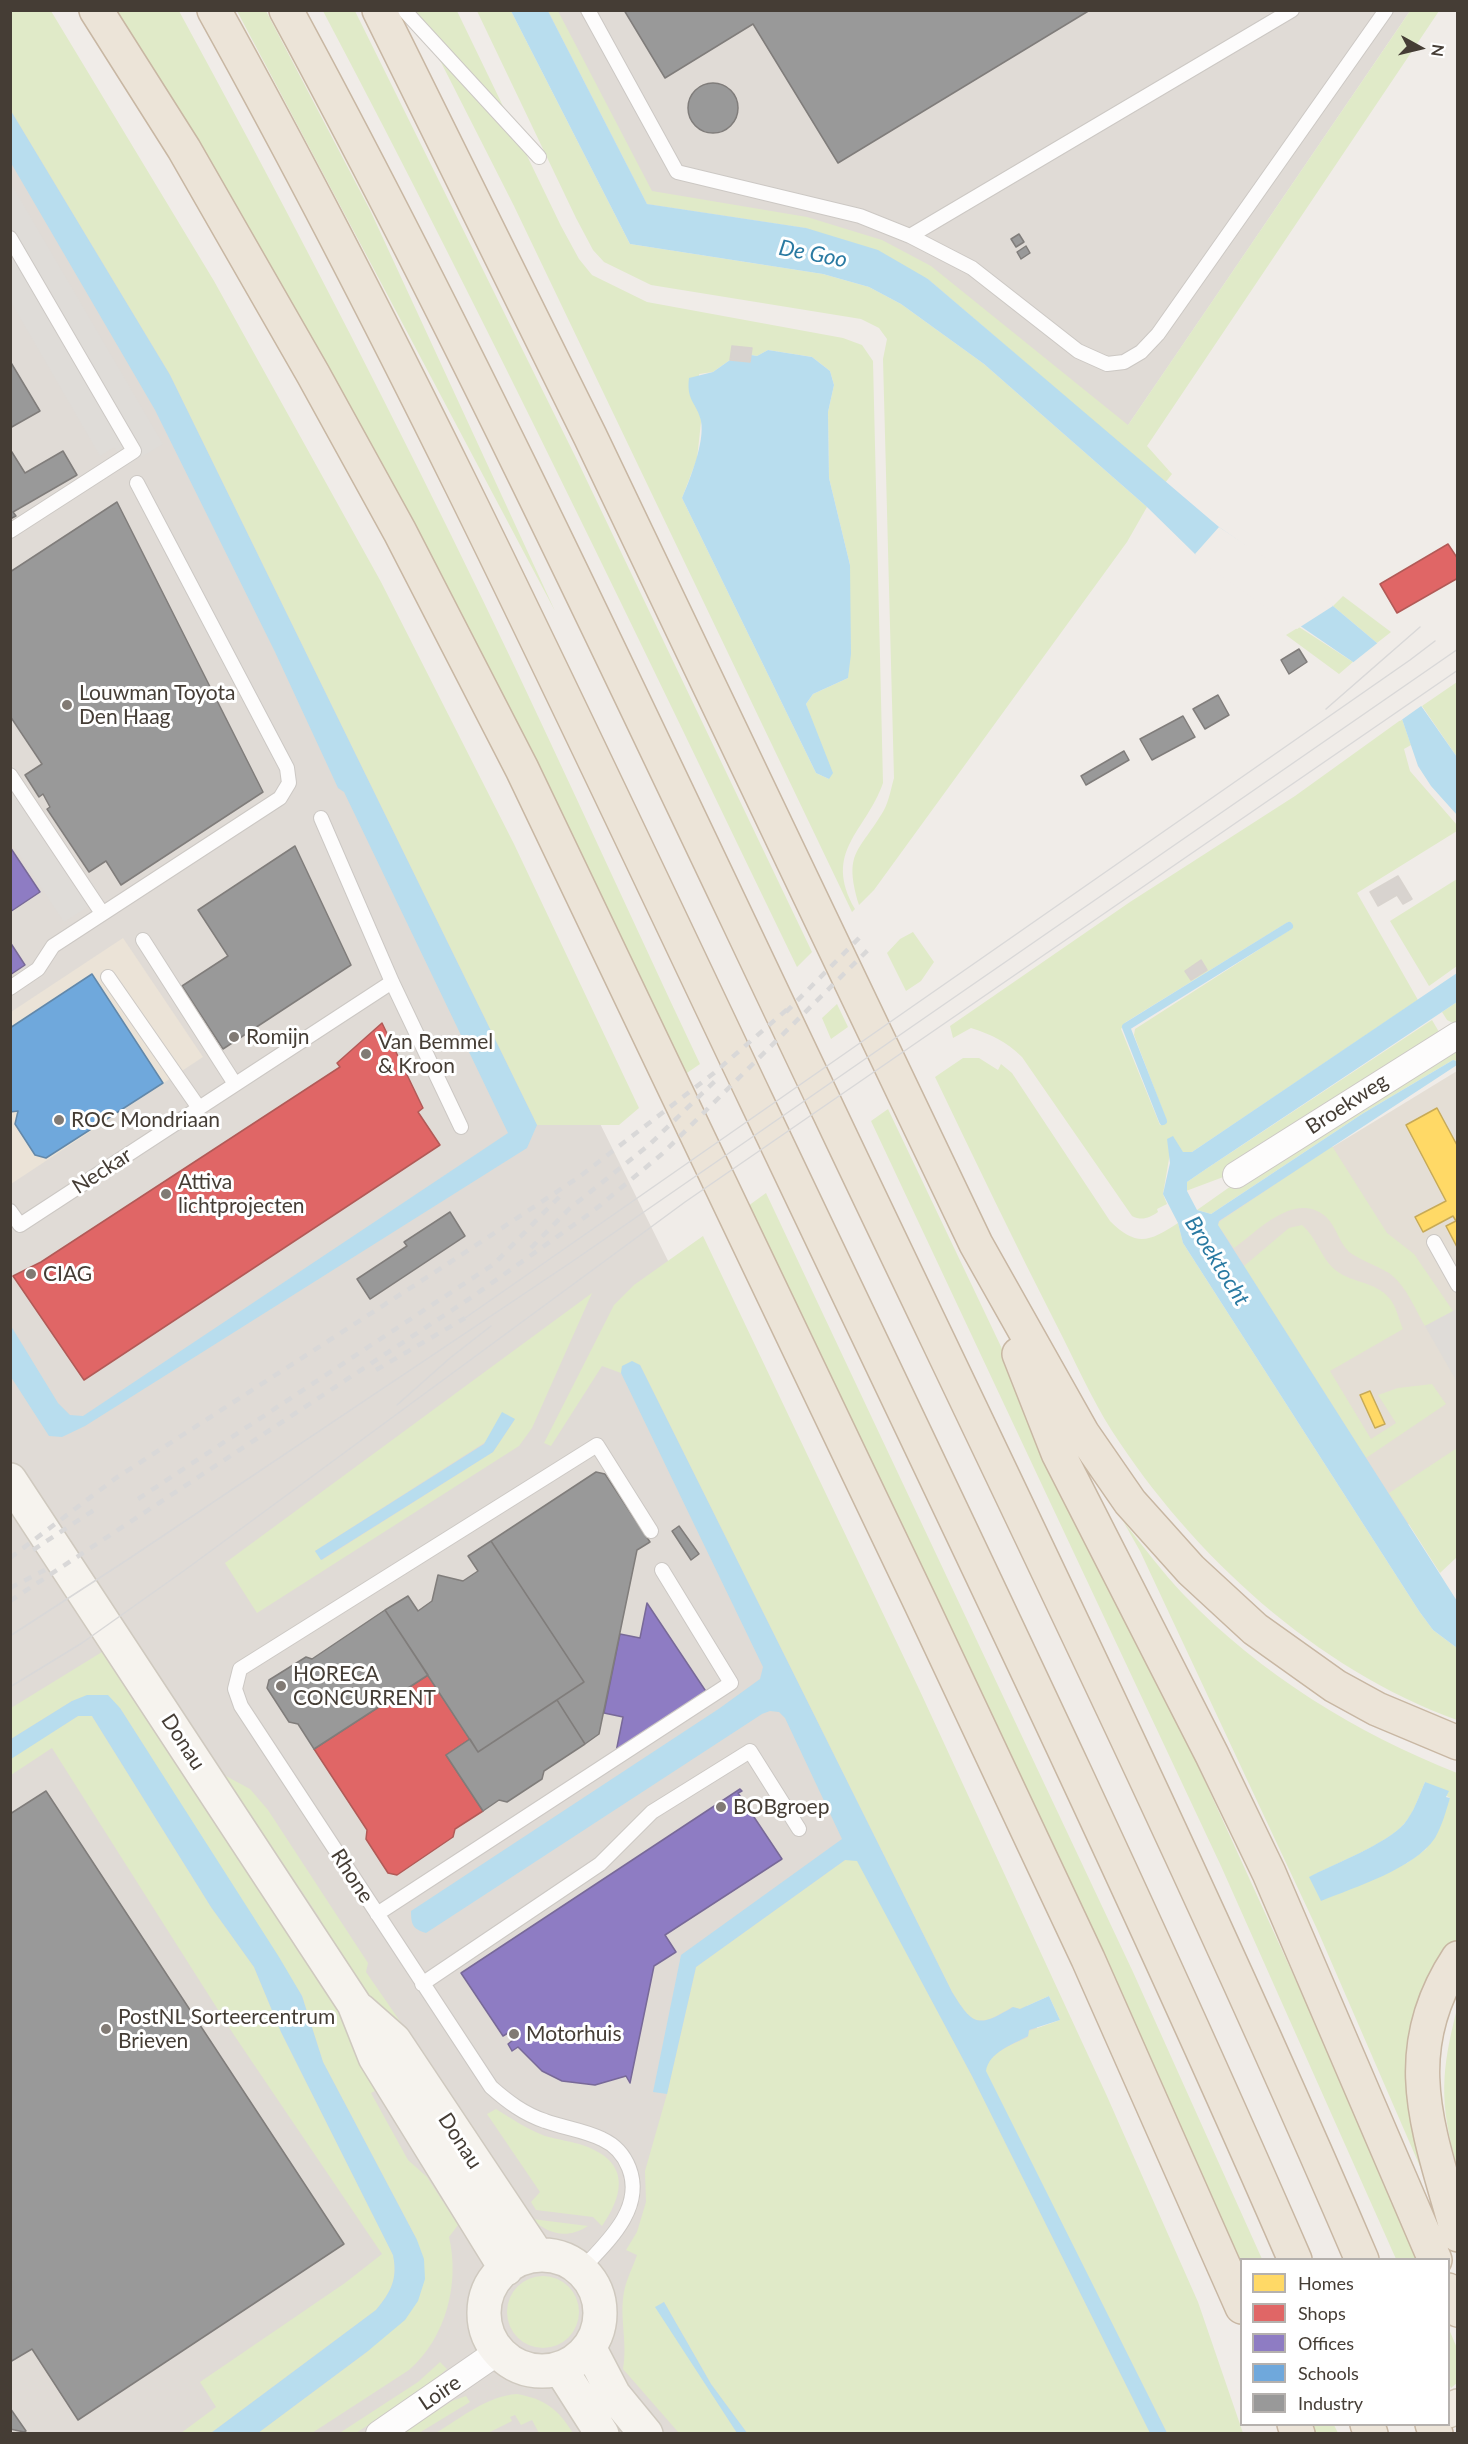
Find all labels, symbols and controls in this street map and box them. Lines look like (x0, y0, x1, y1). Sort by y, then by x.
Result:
north arrow (1390, 18, 1450, 78)
text: N (1428, 43, 1449, 58)
water label: De Goo (777, 234, 849, 274)
place label: Louwman Toyota Den Haag (79, 680, 236, 730)
marker: Louwman Toyota Den Haag (60, 698, 74, 712)
place label: Romijn (246, 1024, 309, 1050)
place label: Van Bemmel & Kroon (378, 1029, 493, 1079)
marker: Romijn (227, 1030, 241, 1044)
marker: Van Bemmel & Kroon (359, 1047, 373, 1061)
street label: Broekweg (1301, 1068, 1393, 1140)
place label: ROC Mondriaan (71, 1107, 220, 1133)
marker: ROC Mondriaan (52, 1113, 66, 1127)
street label: Neckar (68, 1143, 136, 1199)
place label: Attiva lichtprojecten (178, 1169, 304, 1219)
marker: Attiva lichtprojecten (159, 1187, 173, 1201)
water label: Broektocht (1179, 1211, 1255, 1311)
place label: CIAG (43, 1261, 92, 1287)
marker: CIAG (24, 1267, 38, 1281)
place label: HORECA CONCURRENT (293, 1661, 436, 1711)
marker: HORECA CONCURRENT (274, 1679, 288, 1693)
street label: Donau (156, 1709, 210, 1775)
place label: BOBgroep (733, 1794, 829, 1820)
marker: BOBgroep (714, 1800, 728, 1814)
street label: Rhone (325, 1844, 379, 1908)
place label: PostNL Sorteercentrum Brieven (118, 2004, 335, 2054)
place label: Motorhuis (526, 2021, 621, 2047)
marker: PostNL Sorteercentrum Brieven (99, 2022, 113, 2036)
marker: Motorhuis (507, 2027, 521, 2041)
street label: Donau (433, 2108, 487, 2174)
legend (1240, 2258, 1450, 2426)
text: Homes (1298, 2272, 1354, 2294)
text: Shops (1298, 2302, 1346, 2324)
text: Offices (1298, 2332, 1354, 2354)
text: Schools (1298, 2362, 1359, 2384)
street label: Loire (414, 2370, 466, 2416)
text: Industry (1298, 2392, 1363, 2414)

